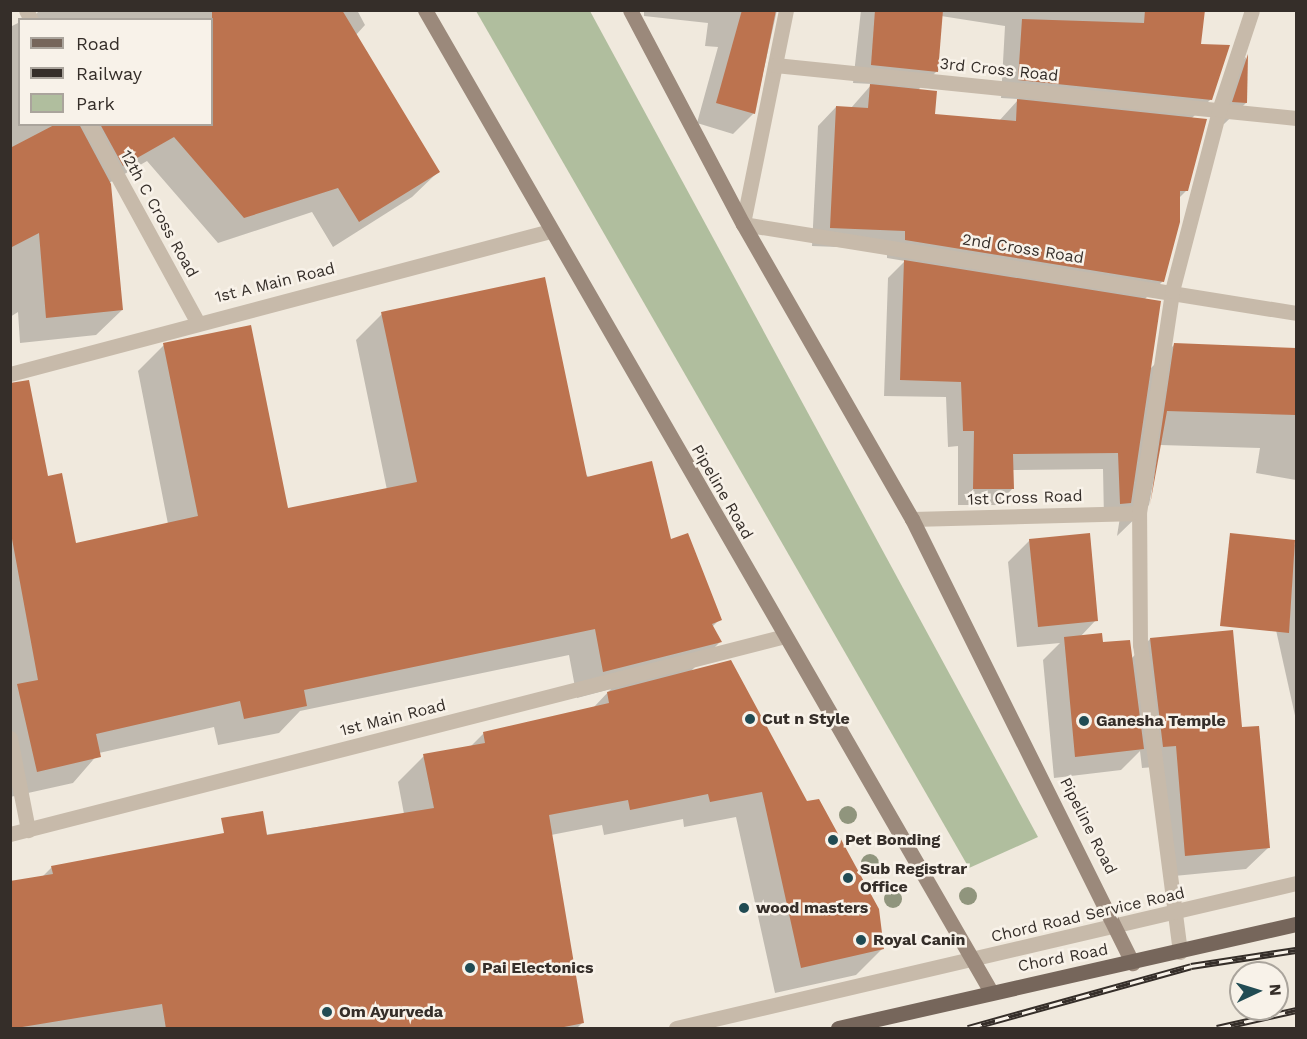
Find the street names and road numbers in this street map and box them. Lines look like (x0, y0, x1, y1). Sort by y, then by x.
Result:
street label: 3rd Cross Road (939, 54, 1059, 86)
street label: 12th C Cross Road (116, 147, 202, 281)
street label: 2nd Cross Road (961, 230, 1085, 268)
street label: 1st A Main Road (212, 259, 338, 307)
street label: Pipeline Road (687, 441, 757, 543)
street label: 1st Cross Road (967, 486, 1083, 510)
street label: 1st Main Road (338, 696, 448, 740)
street label: Pipeline Road (1055, 774, 1121, 878)
street label: Chord Road Service Road (989, 883, 1187, 947)
street label: Chord Road (1016, 940, 1110, 976)

